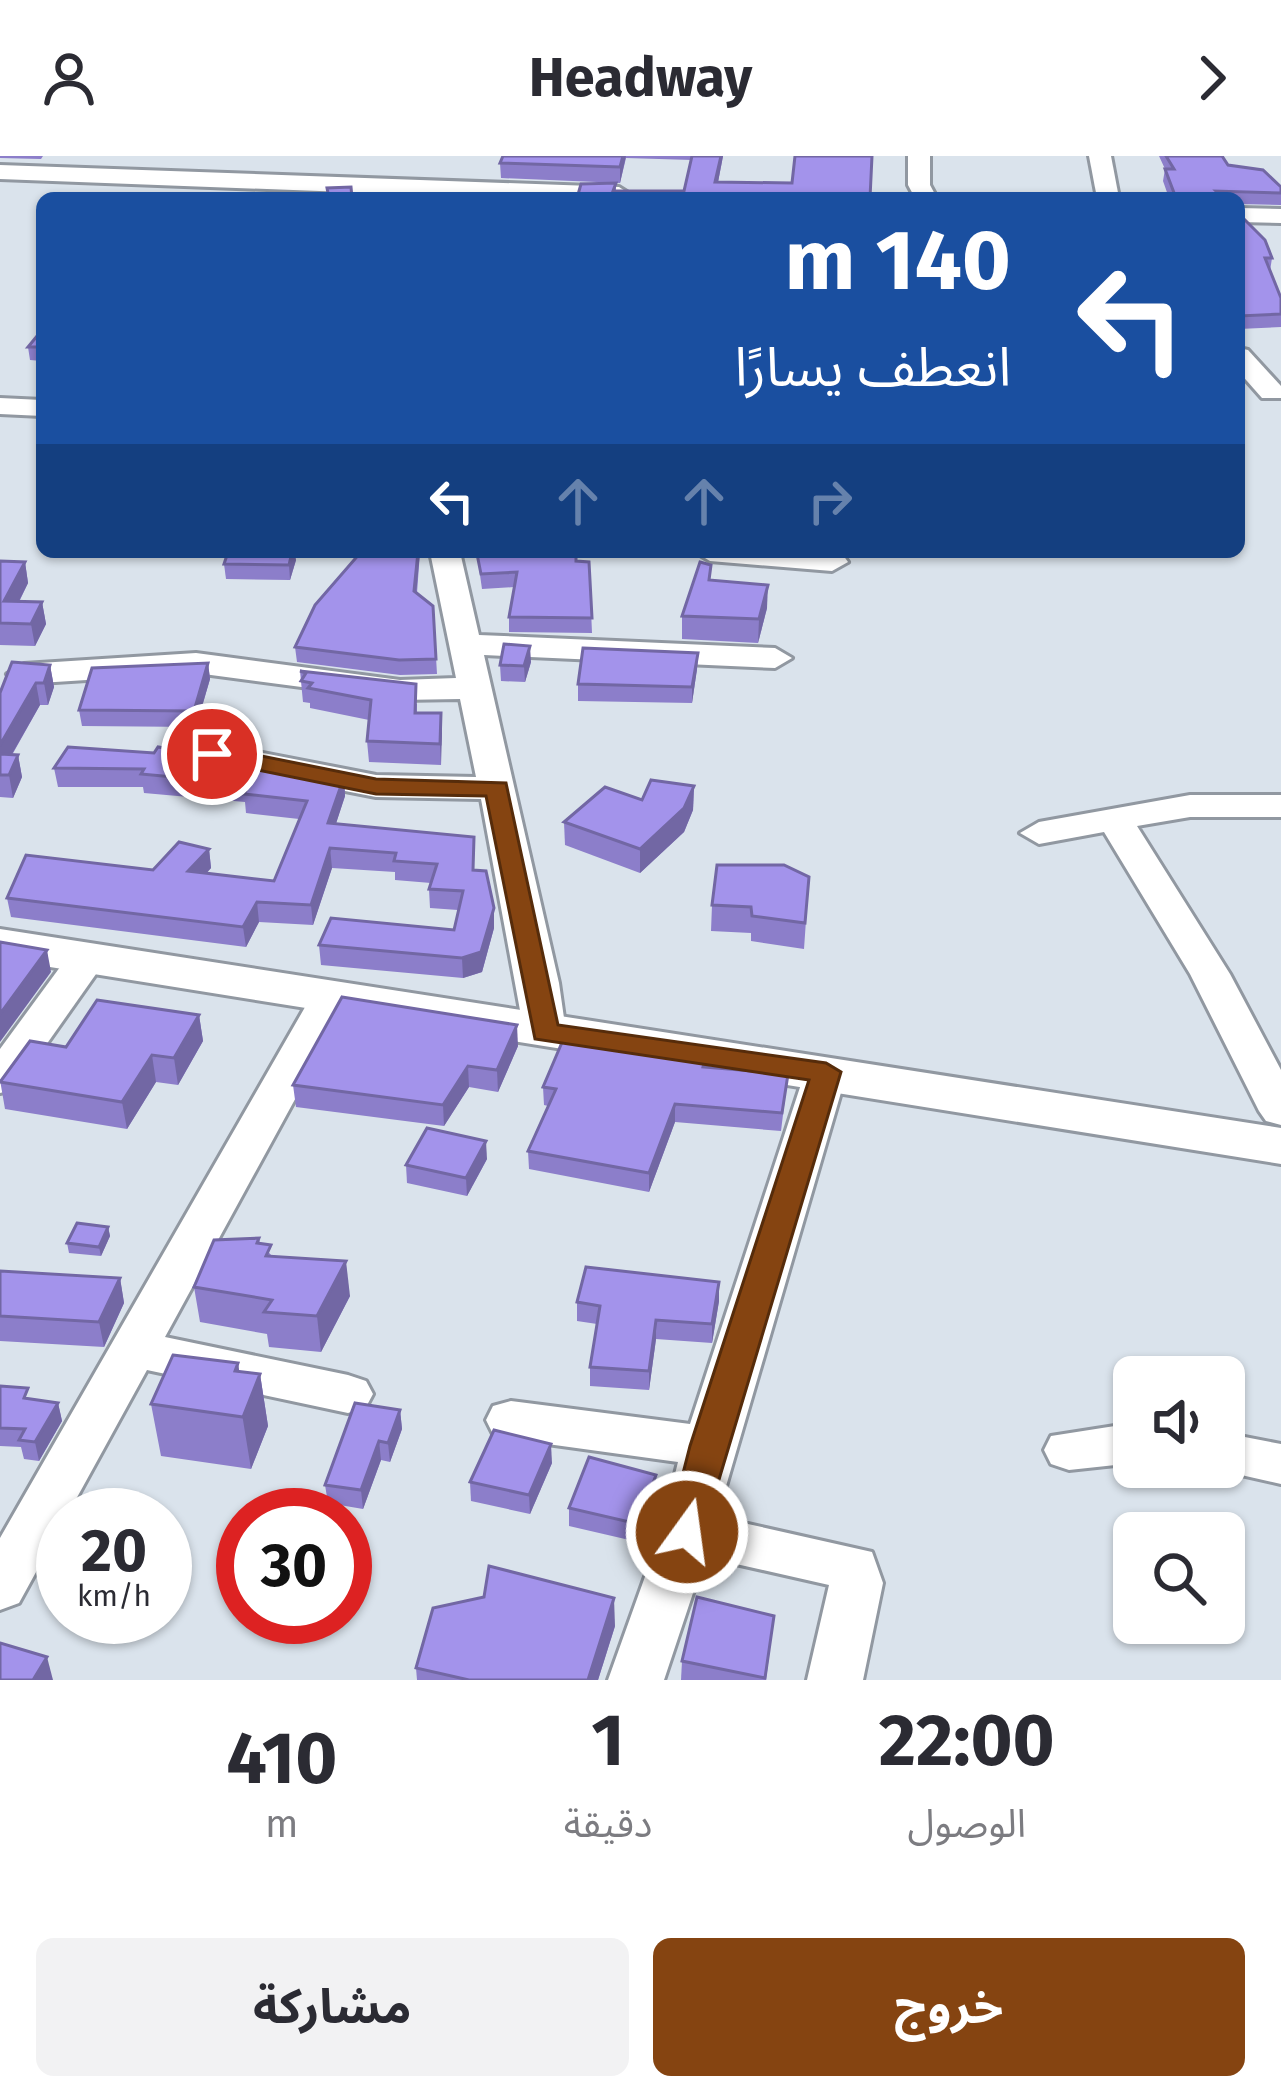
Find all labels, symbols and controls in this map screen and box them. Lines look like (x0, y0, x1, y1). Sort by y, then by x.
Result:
icon: person (36, 45, 102, 111)
icon: forward (1179, 45, 1245, 111)
text: Headway (529, 46, 752, 110)
text: 140 m (785, 210, 1011, 311)
icon: left (1053, 240, 1209, 396)
text: انعطف يسارًا (734, 336, 1011, 400)
icon: left (419, 468, 485, 534)
icon: ahead (545, 468, 611, 534)
icon: ahead (671, 468, 737, 534)
icon: right (797, 468, 863, 534)
pin (161, 703, 263, 805)
icon: arrive (179, 721, 245, 787)
map controls (1113, 1356, 1245, 1644)
button: sound (1113, 1356, 1245, 1488)
position arrow (624, 1469, 750, 1595)
speed limit sign: 30 (216, 1488, 372, 1644)
button: search (1113, 1512, 1245, 1644)
text: 20 (81, 1515, 147, 1587)
text: km/h (77, 1578, 151, 1614)
text: 1 (591, 1698, 625, 1784)
text: 22:00 (879, 1698, 1055, 1784)
text: 410 (226, 1716, 337, 1802)
text: m (265, 1801, 299, 1847)
text: دقيقة (564, 1801, 652, 1847)
text: الوصول (907, 1801, 1026, 1847)
button: مشاركة (36, 1938, 629, 2076)
button: خروج (653, 1938, 1245, 2076)

